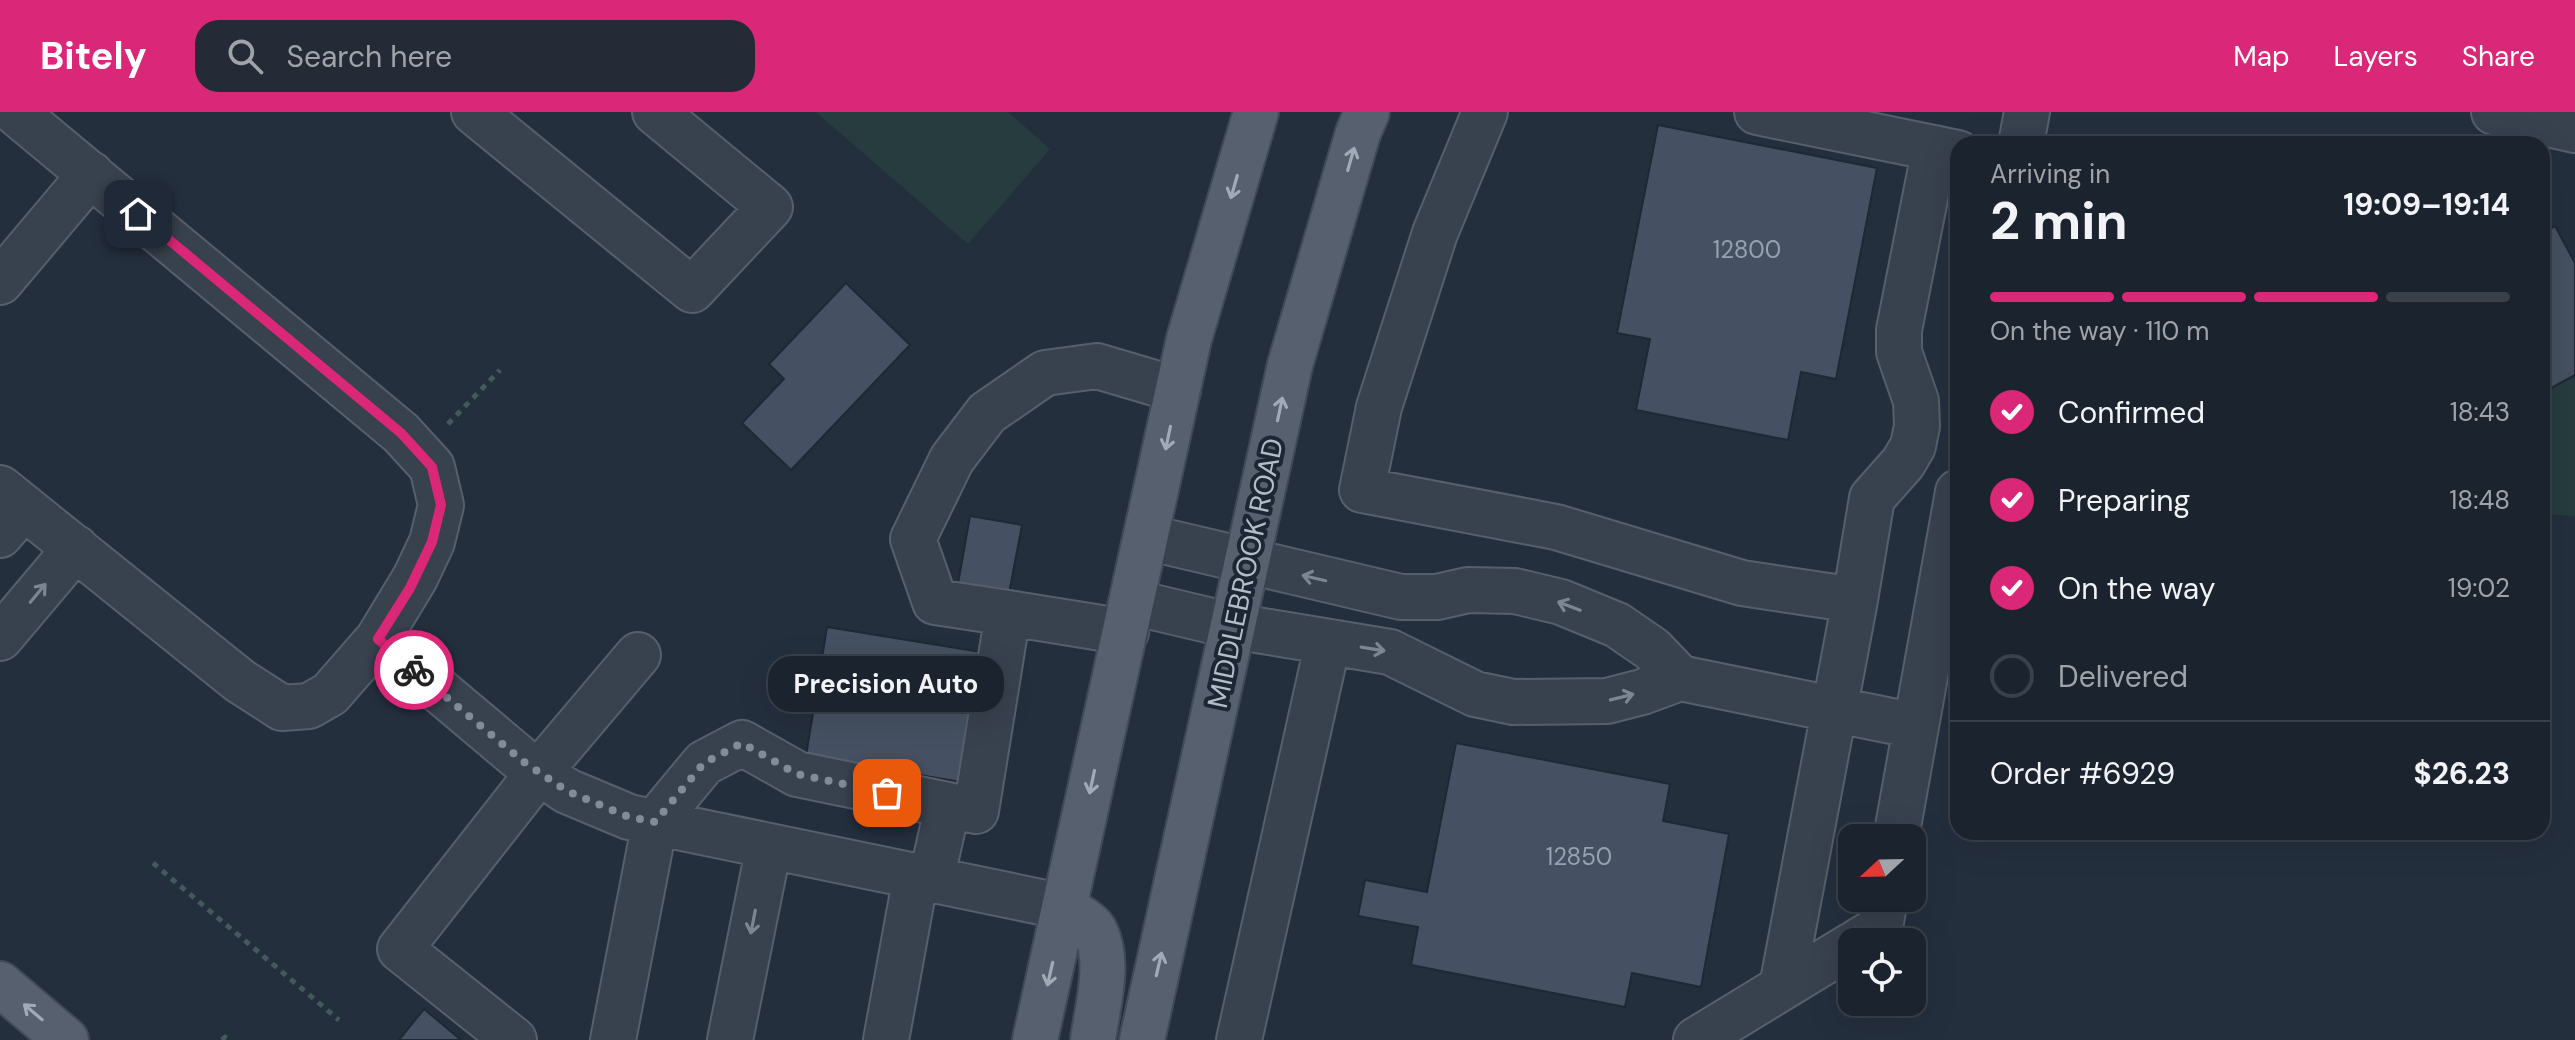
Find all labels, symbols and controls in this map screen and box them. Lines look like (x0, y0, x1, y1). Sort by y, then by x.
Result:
search box (195, 20, 755, 92)
text: Bitely (40, 31, 147, 81)
icon: search (223, 34, 267, 78)
text: Search here (287, 37, 452, 76)
text: Map (2233, 38, 2290, 75)
text: Layers (2334, 38, 2418, 75)
text: Share (2462, 38, 2535, 75)
one-way arrow (1344, 146, 1359, 172)
text: Arriving in (1990, 157, 2110, 191)
one-way arrow (1226, 173, 1241, 199)
pin (104, 180, 172, 248)
text: 19:09–19:14 (2343, 185, 2510, 224)
text: 2 min (1990, 187, 2128, 255)
icon: home (116, 192, 160, 236)
house number: 12800 (1713, 234, 1781, 265)
text: On the way · 110 m (1990, 314, 2209, 348)
icon: check (1990, 390, 2034, 434)
text: Confirmed (2058, 393, 2205, 432)
text: 18:43 (2450, 395, 2510, 429)
one-way arrow (1273, 397, 1288, 422)
one-way arrow (1160, 425, 1175, 450)
street label: MIDDLEBROOK ROAD (1199, 435, 1292, 711)
icon: check (1990, 478, 2034, 522)
text: Preparing (2058, 481, 2190, 520)
text: 18:48 (2449, 483, 2510, 517)
icon: check (1990, 566, 2034, 610)
text: On the way (2058, 569, 2215, 608)
one-way arrow (1302, 570, 1327, 585)
text: 19:02 (2448, 571, 2510, 605)
one-way arrow (29, 583, 47, 604)
one-way arrow (1557, 598, 1582, 612)
courier (374, 630, 454, 710)
one-way arrow (1360, 642, 1385, 657)
icon: bike (392, 648, 436, 692)
callout: Precision Auto (769, 657, 1005, 713)
text: Delivered (2058, 657, 2188, 696)
text: Precision Auto (794, 667, 978, 701)
one-way arrow (1608, 689, 1634, 704)
text: Order #6929 (1990, 754, 2175, 793)
text: $26.23 (2414, 754, 2510, 793)
pin (853, 759, 921, 827)
one-way arrow (1084, 769, 1099, 795)
icon: bag (865, 771, 909, 815)
north arrow (1838, 824, 1926, 912)
map controls (1838, 824, 1926, 1016)
house number: 12850 (1546, 841, 1612, 872)
one-way arrow (745, 909, 760, 935)
button: locate (1838, 928, 1926, 1016)
one-way arrow (1152, 952, 1167, 977)
one-way arrow (1042, 960, 1057, 986)
one-way arrow (23, 1003, 44, 1021)

